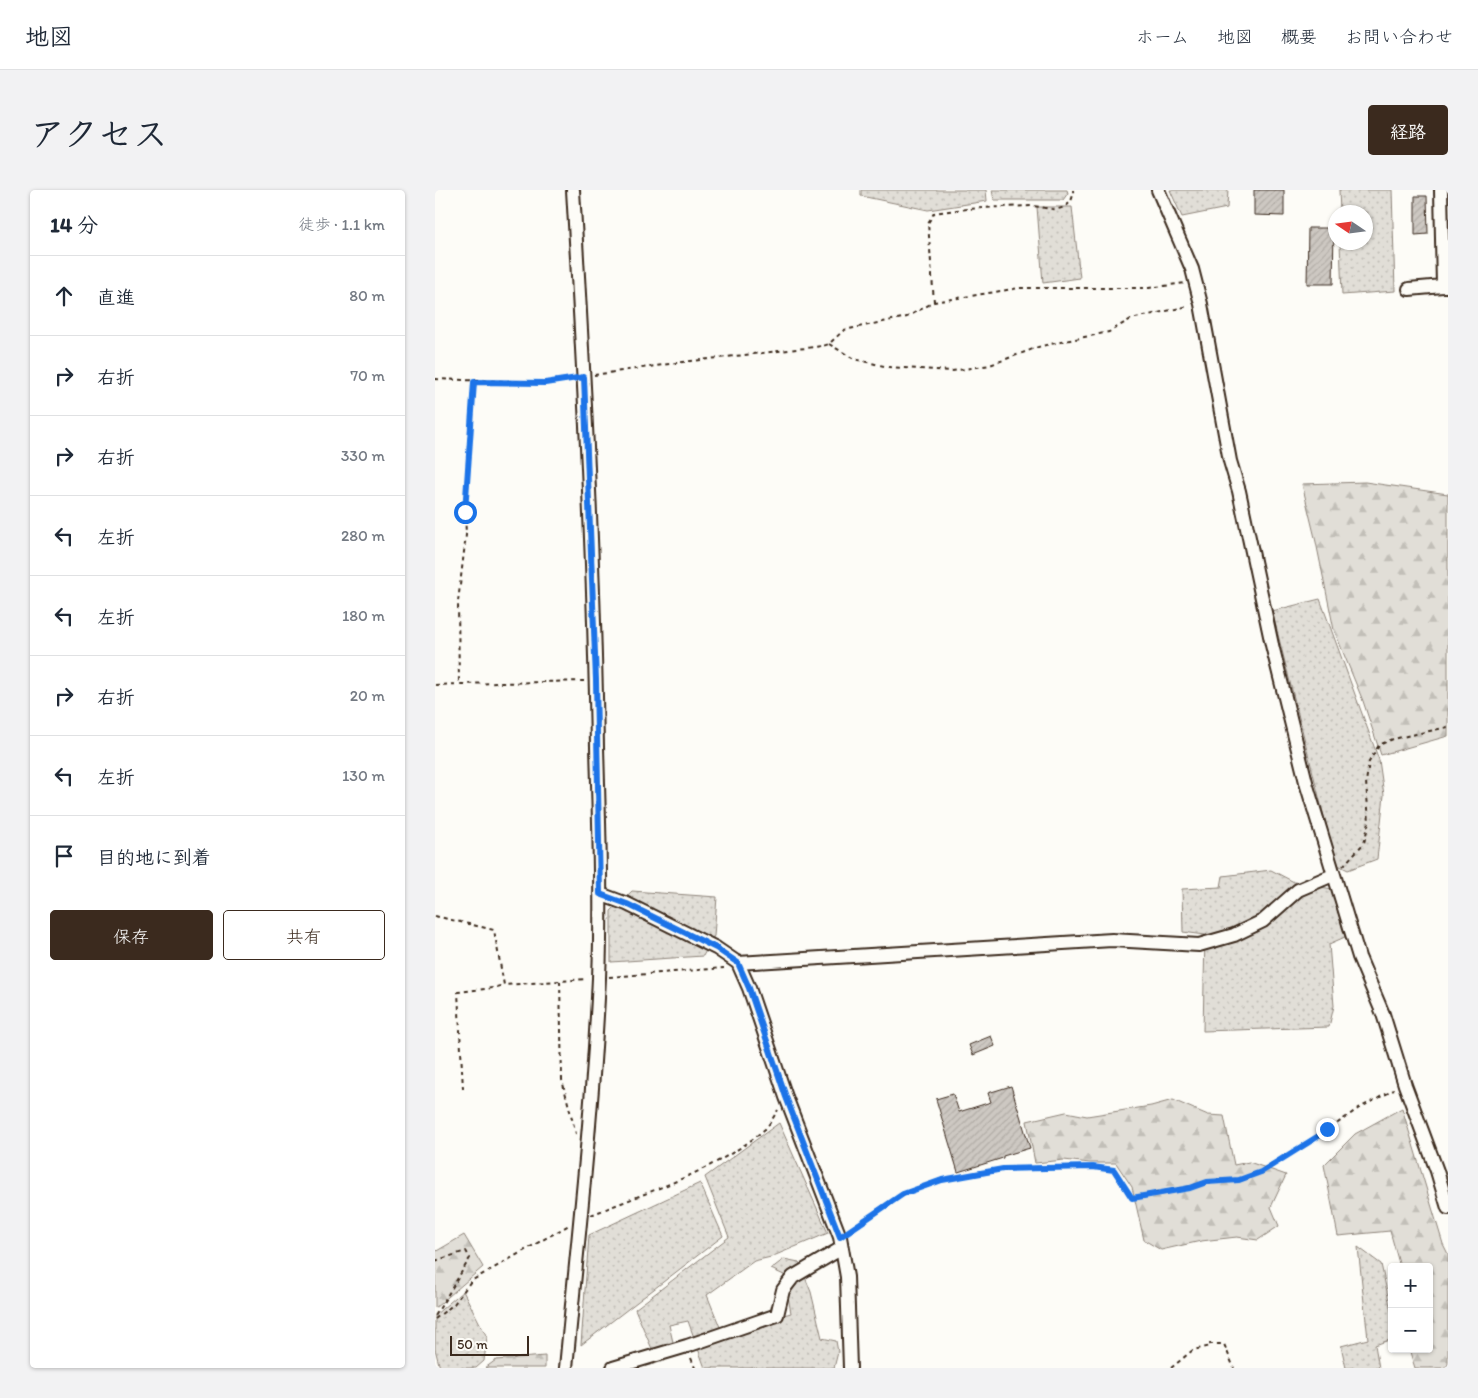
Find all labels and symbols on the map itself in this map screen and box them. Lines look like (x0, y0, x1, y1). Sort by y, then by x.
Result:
north arrow (1328, 205, 1373, 250)
route start (454, 501, 477, 524)
route end (1316, 1118, 1339, 1141)
scale bar (450, 1333, 529, 1356)

